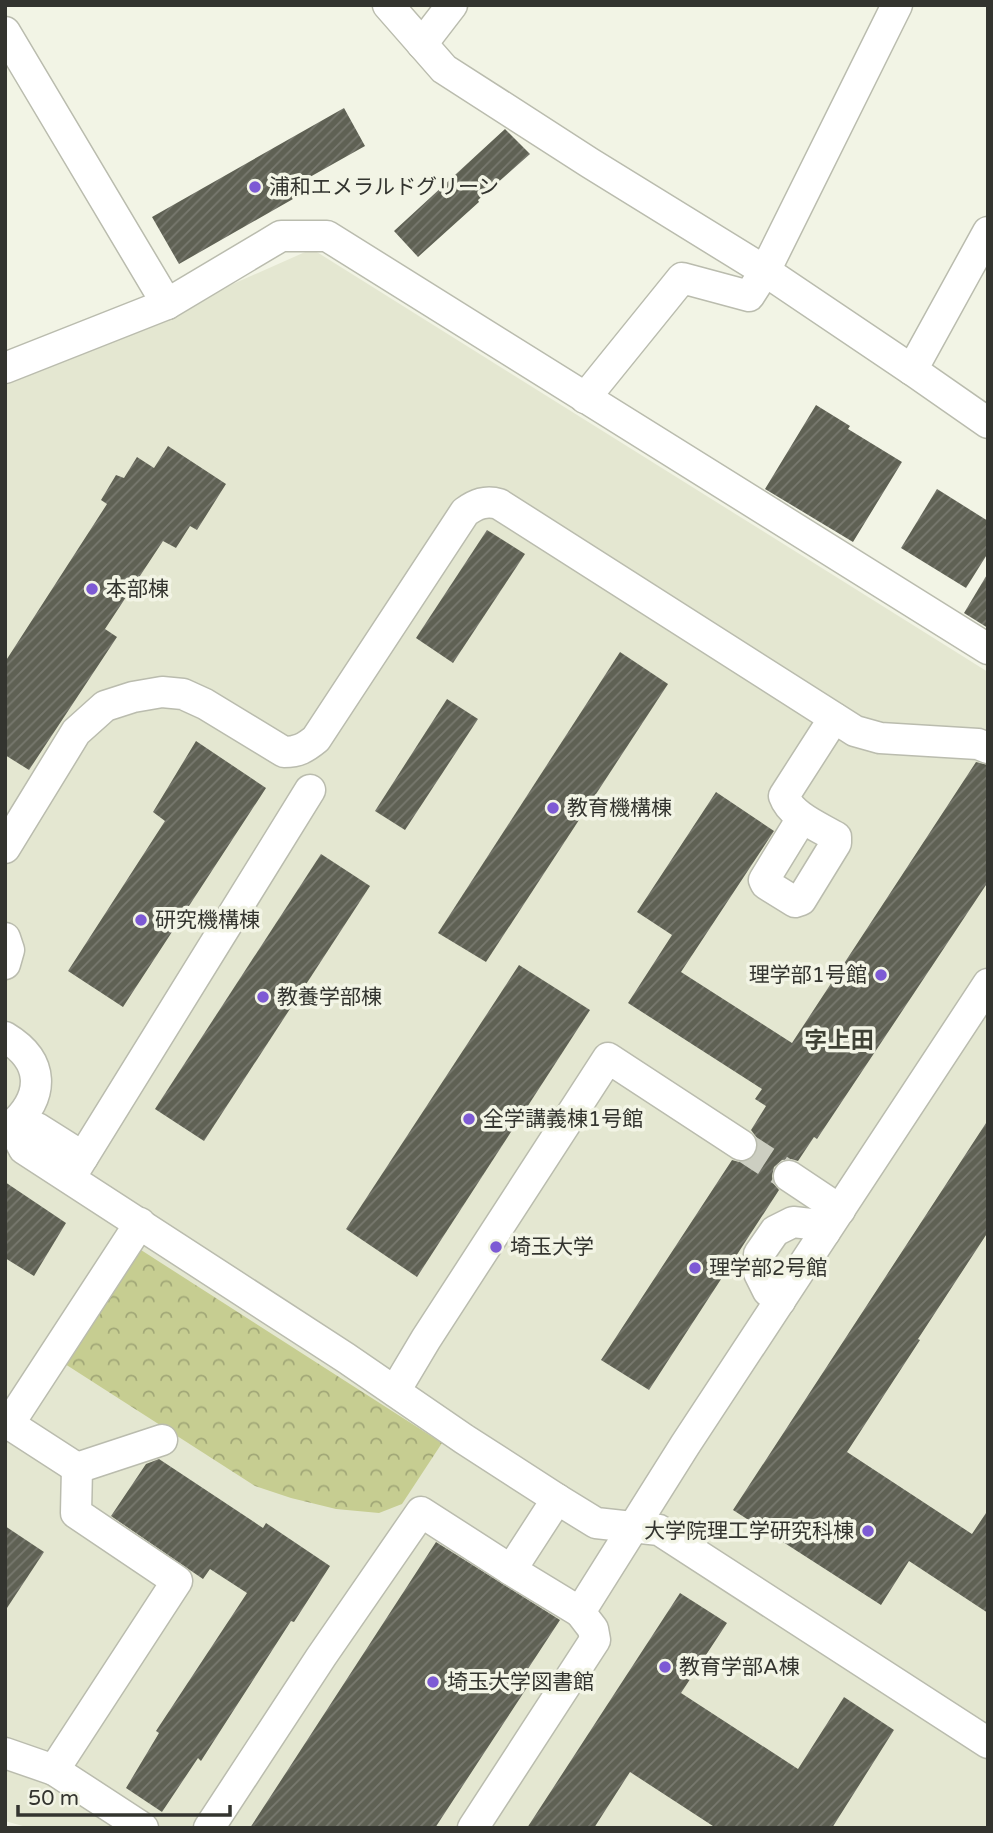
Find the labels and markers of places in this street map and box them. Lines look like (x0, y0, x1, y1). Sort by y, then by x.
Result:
place label: 浦和エメラルドグリーン (269, 175, 499, 200)
marker: 浦和エメラルドグリーン (247, 179, 263, 195)
place label: 本部棟 (106, 577, 169, 602)
marker: 本部棟 (84, 581, 100, 597)
place label: 教育機構棟 (567, 796, 672, 821)
marker: 教育機構棟 (545, 800, 561, 816)
place label: 研究機構棟 (155, 908, 260, 933)
marker: 研究機構棟 (133, 912, 149, 928)
place label: 理学部1号館 (749, 963, 867, 988)
marker: 理学部1号館 (873, 967, 889, 983)
place label: 教養学部棟 (277, 985, 382, 1010)
marker: 教養学部棟 (255, 989, 271, 1005)
place label: 全学講義棟1号館 (483, 1107, 643, 1132)
marker: 全学講義棟1号館 (461, 1111, 477, 1127)
place label: 埼玉大学 (510, 1235, 594, 1260)
marker: 埼玉大学 (488, 1239, 504, 1255)
place label: 理学部2号館 (709, 1256, 827, 1281)
marker: 理学部2号館 (687, 1260, 703, 1276)
place label: 大学院理工学研究科棟 (644, 1519, 854, 1544)
marker: 大学院理工学研究科棟 (860, 1523, 876, 1539)
place label: 教育学部A棟 (679, 1655, 800, 1680)
marker: 教育学部A棟 (657, 1659, 673, 1675)
place label: 埼玉大学図書館 (447, 1670, 594, 1695)
marker: 埼玉大学図書館 (425, 1674, 441, 1690)

